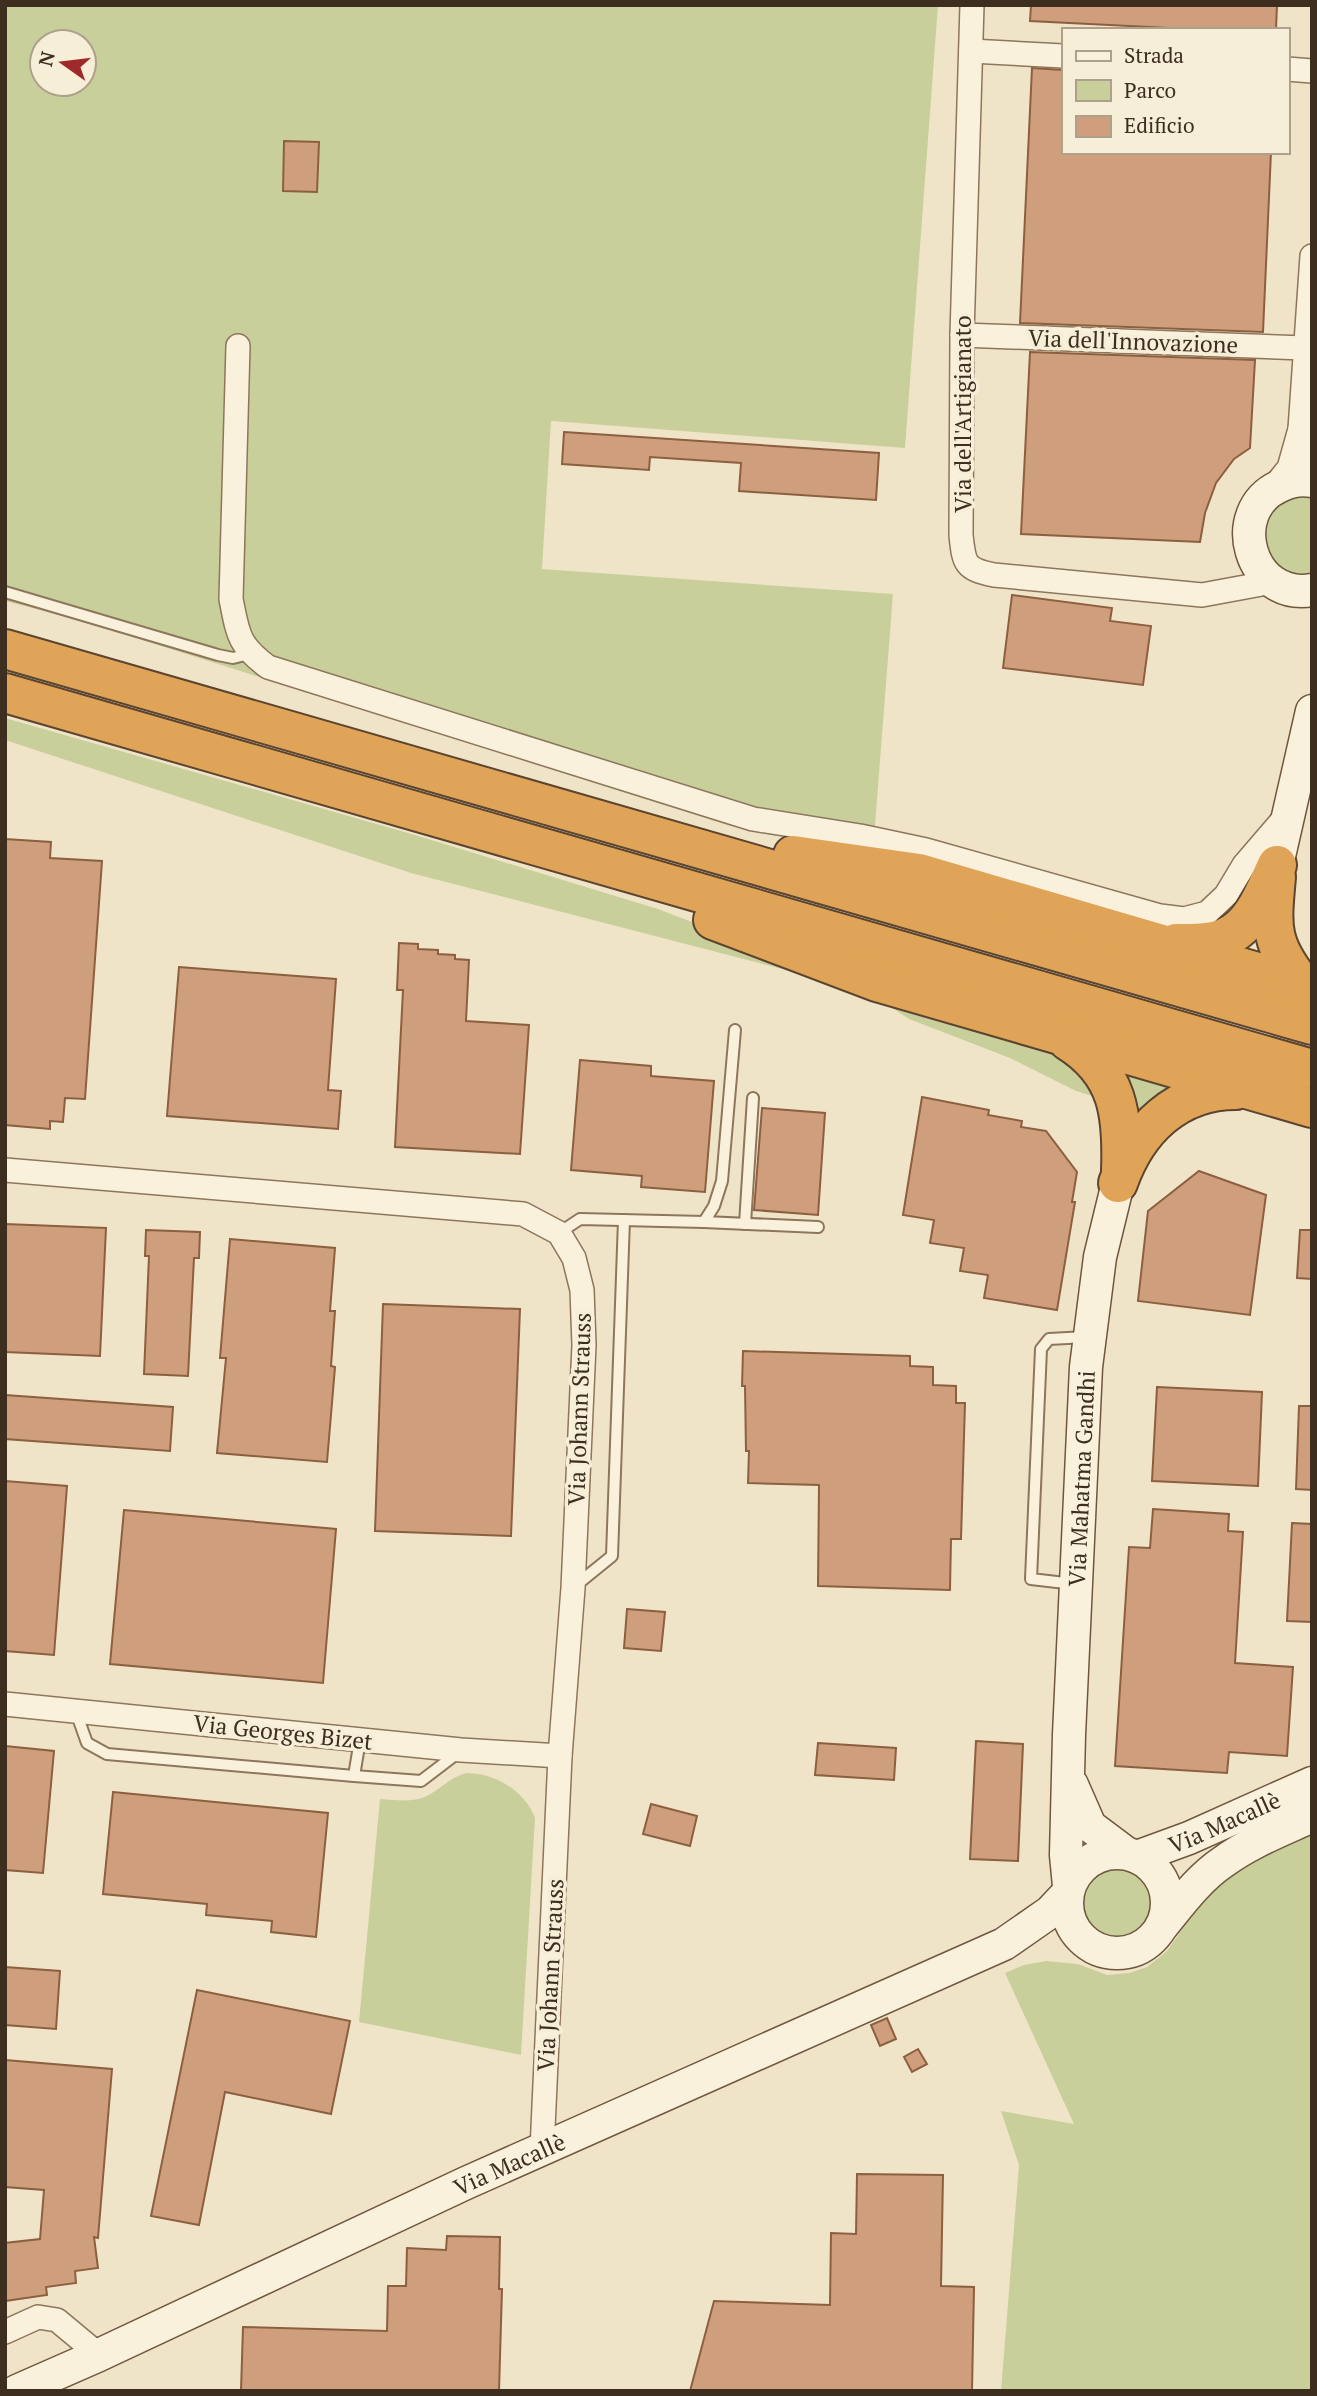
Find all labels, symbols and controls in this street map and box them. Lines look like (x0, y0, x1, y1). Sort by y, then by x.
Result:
north arrow (28, 28, 98, 98)
legend (1062, 28, 1289, 154)
text: Strada (1124, 41, 1184, 69)
text: N (32, 48, 60, 69)
text: Parco (1124, 76, 1176, 104)
text: Edificio (1124, 111, 1195, 139)
street label: Via dell'Artigianato (947, 315, 978, 513)
street label: Via dell'Innovazione (1027, 322, 1239, 360)
street label: Via Johann Strauss (560, 1312, 598, 1506)
street label: Via Mahatma Gandhi (1060, 1370, 1101, 1587)
street label: Via Georges Bizet (192, 1707, 375, 1757)
street label: Via Macallè (1164, 1784, 1285, 1860)
street label: Via Johann Strauss (529, 1878, 571, 2072)
street label: Via Macallè (448, 2125, 570, 2202)

